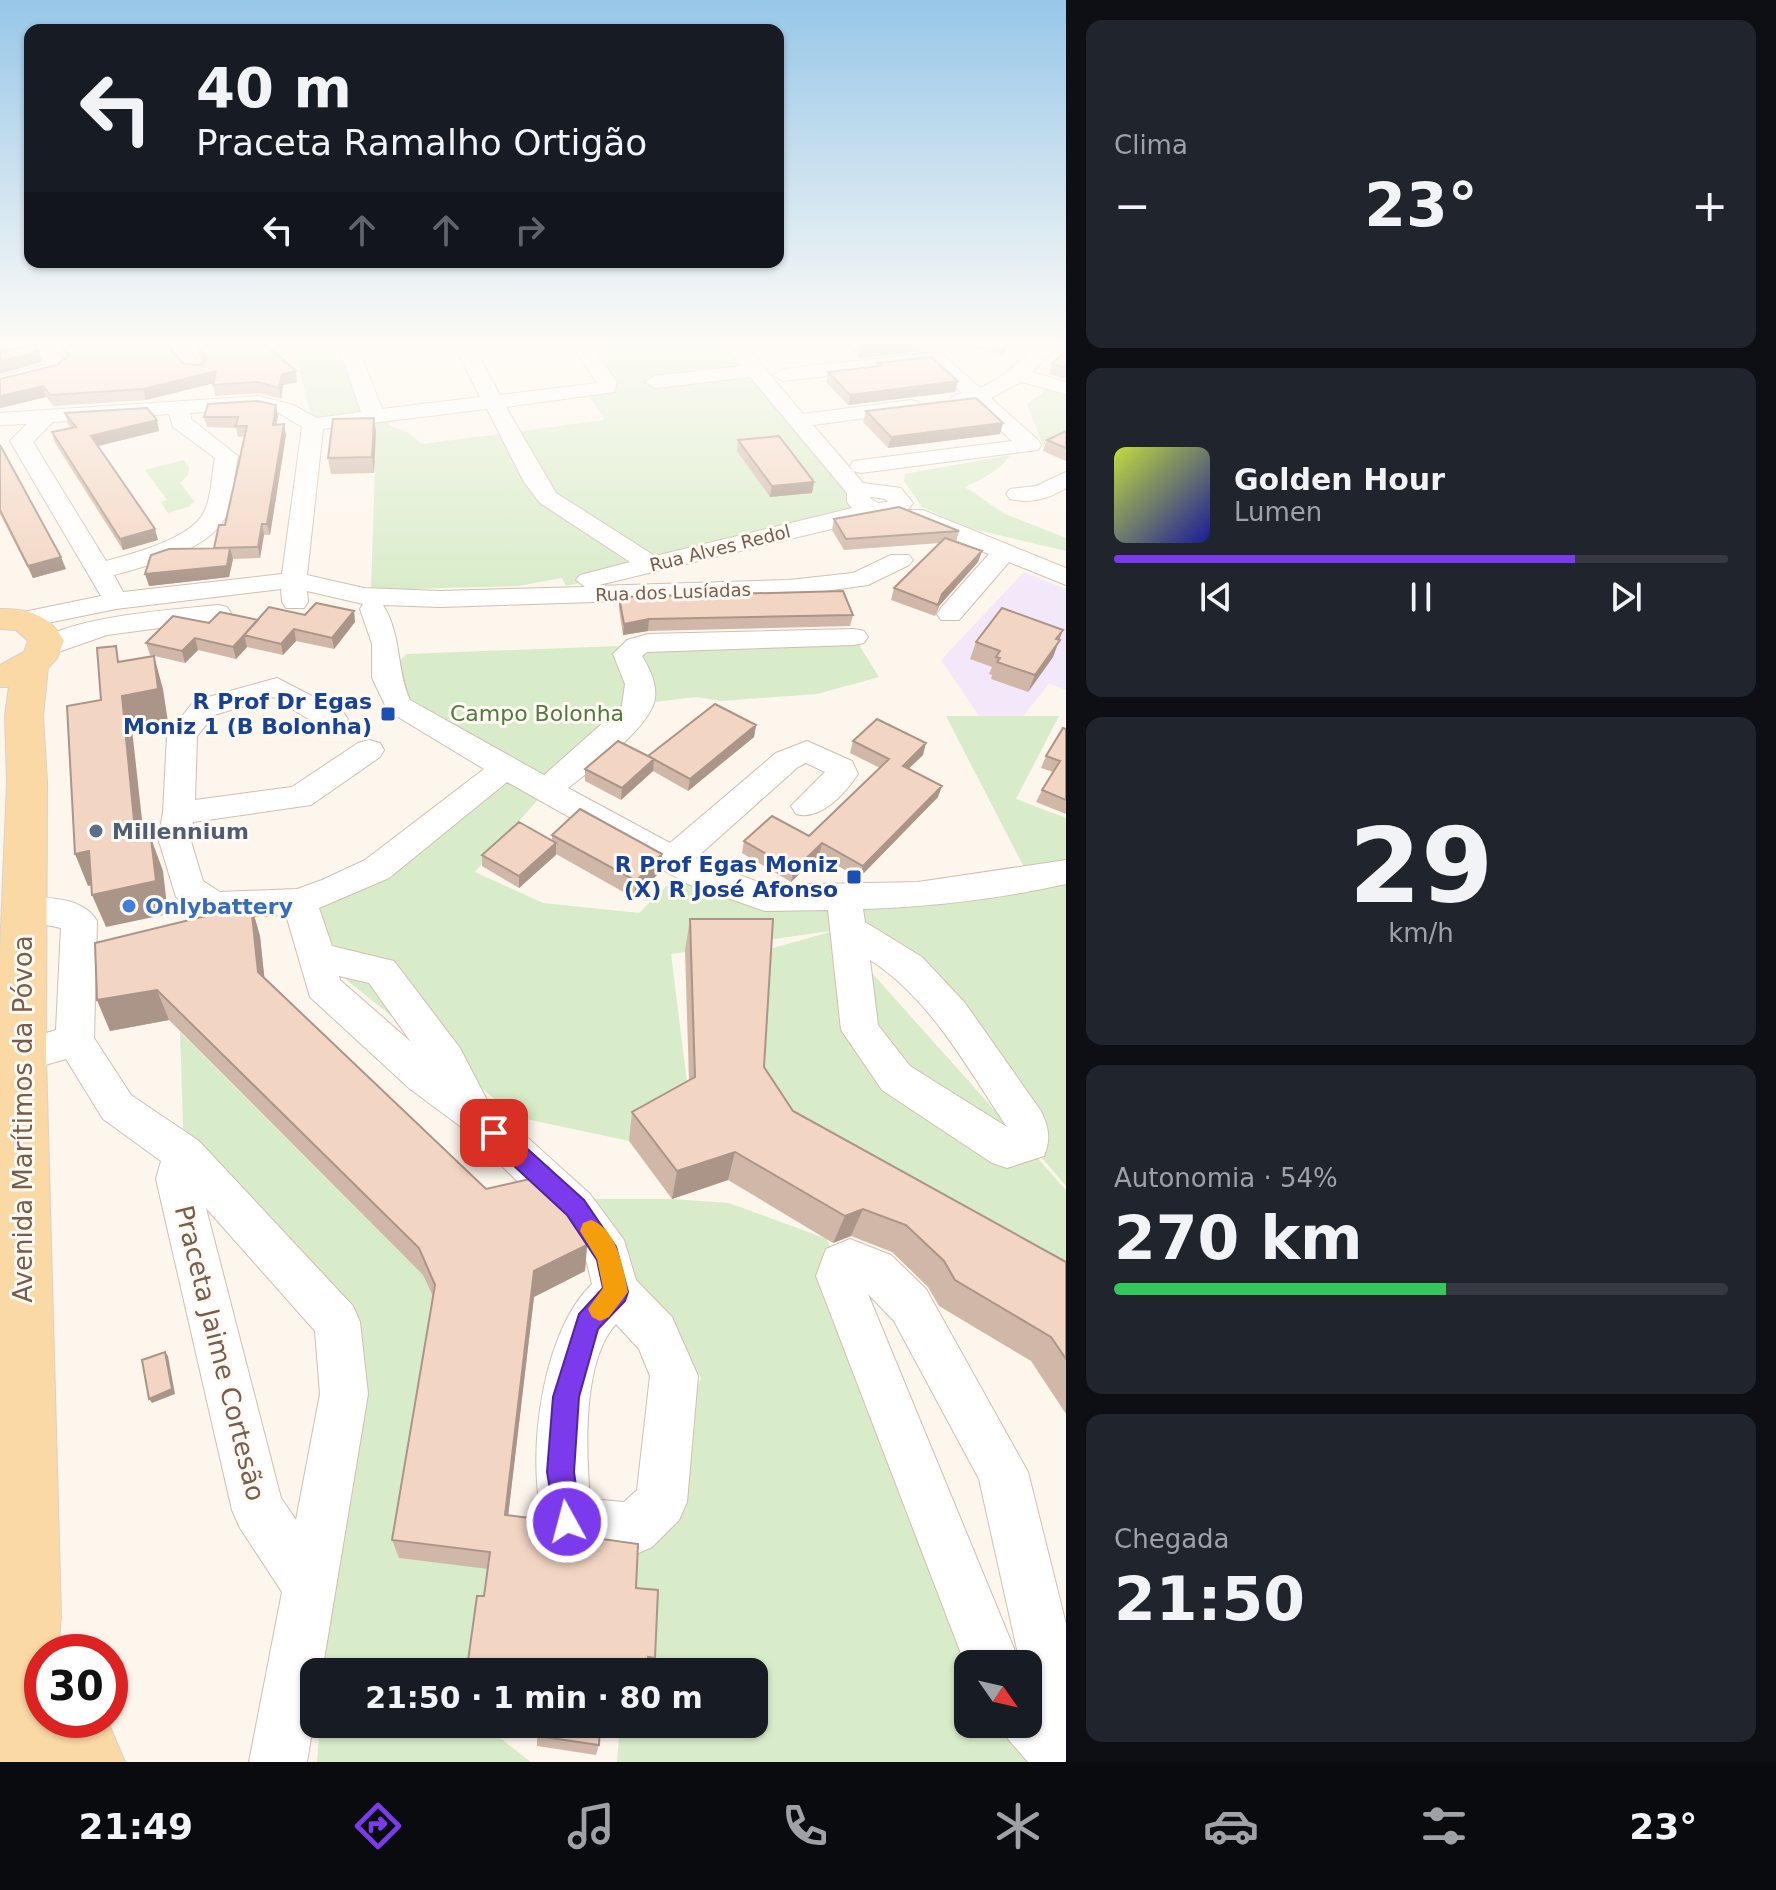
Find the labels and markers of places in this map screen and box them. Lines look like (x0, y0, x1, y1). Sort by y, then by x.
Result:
place label: R Prof Dr Egas Moniz 1 (B Bolonha) (123, 689, 372, 739)
marker: R Prof Dr Egas Moniz 1 (B Bolonha) (379, 705, 397, 723)
place label: Millennium (112, 819, 249, 844)
marker: Millennium (87, 822, 105, 840)
place label: R Prof Egas Moniz (X) R José Afonso (615, 852, 838, 902)
marker: R Prof Egas Moniz (X) R José Afonso (845, 868, 863, 886)
place label: Onlybattery (145, 894, 293, 919)
marker: Onlybattery (120, 897, 138, 915)
pin (460, 1099, 528, 1167)

